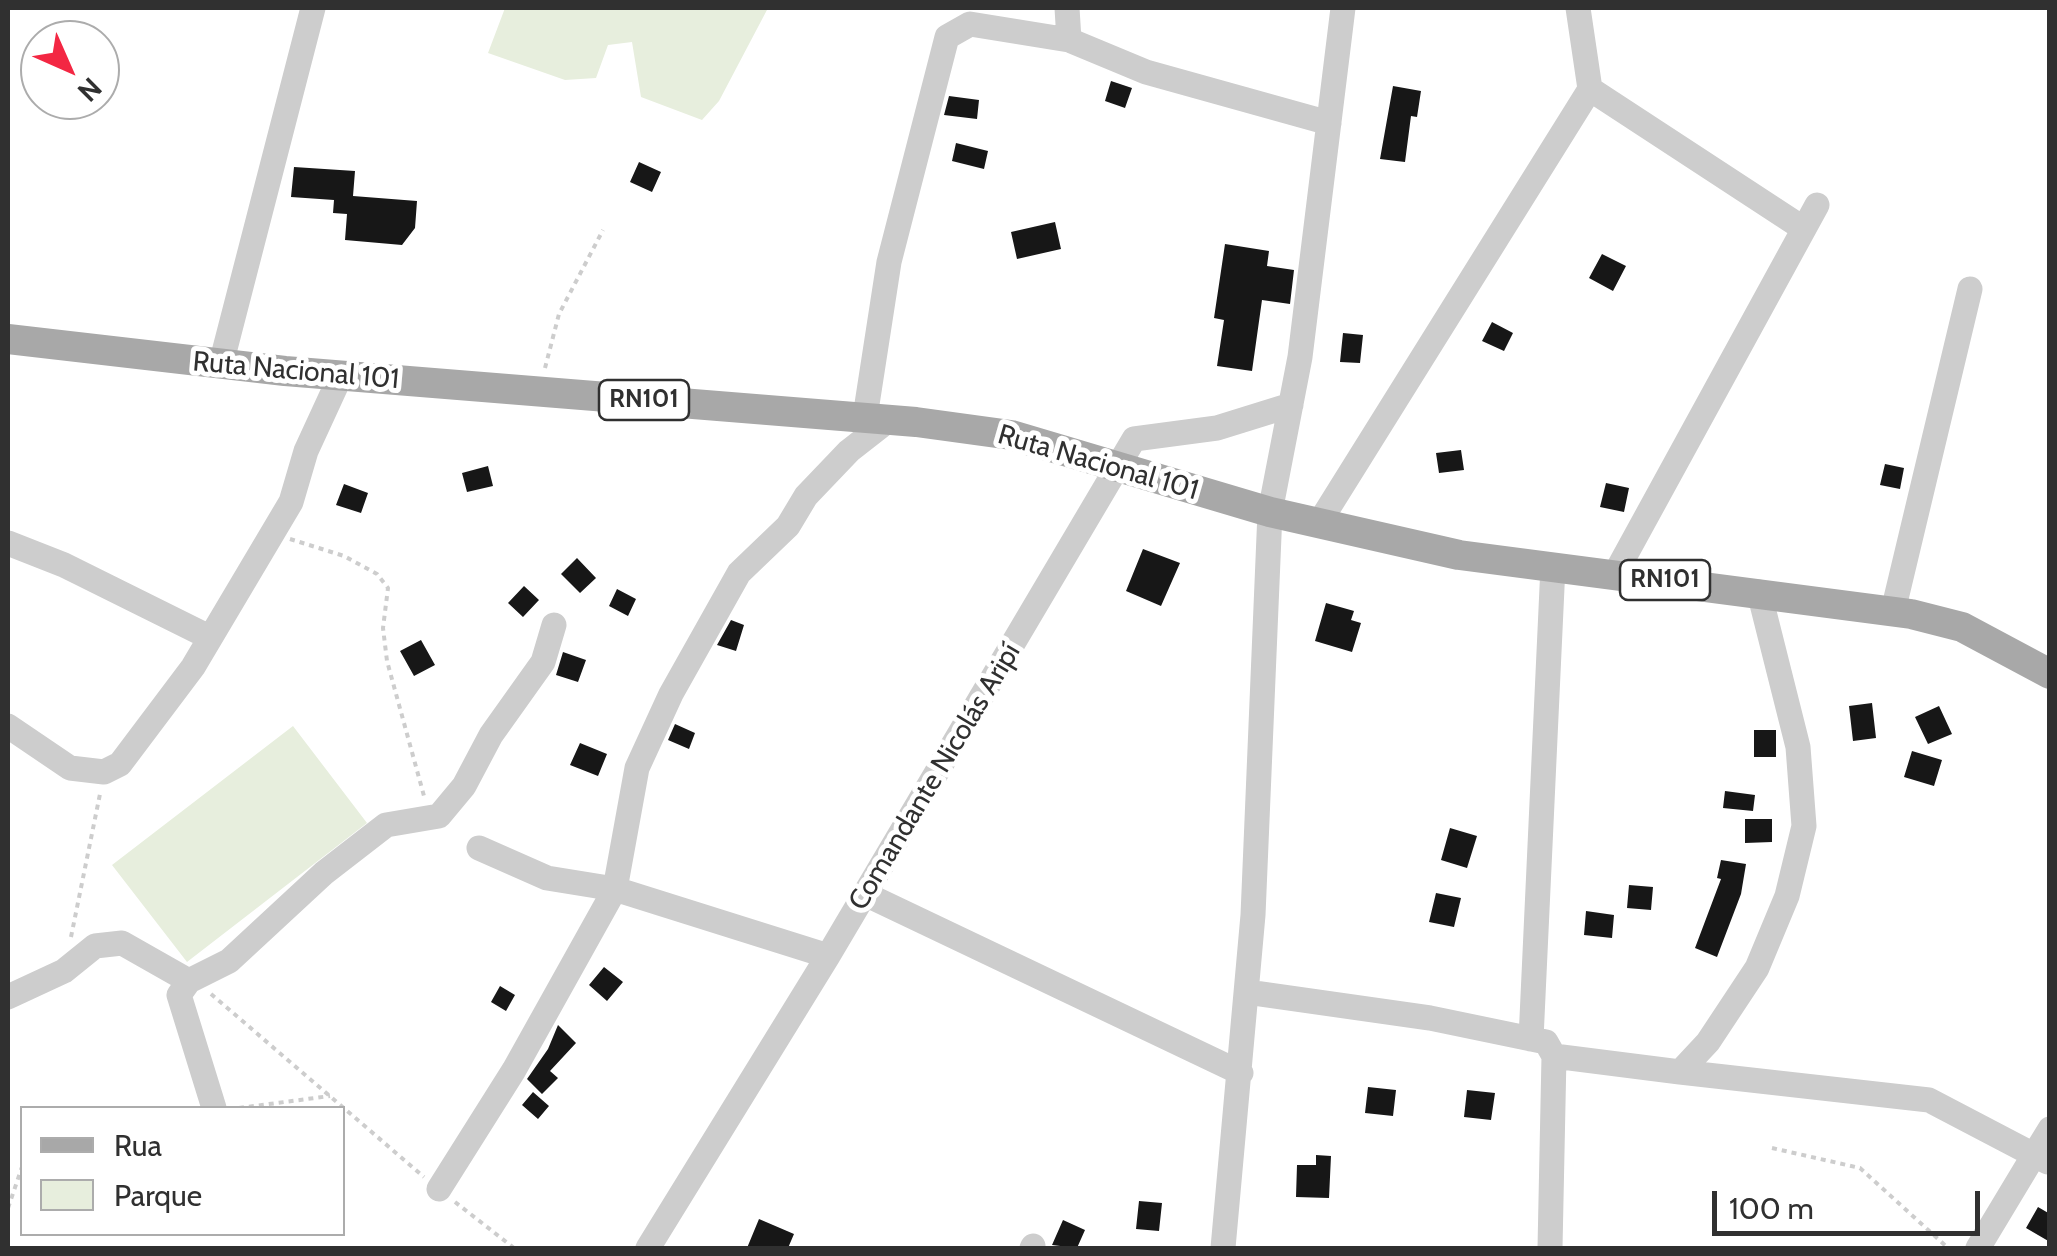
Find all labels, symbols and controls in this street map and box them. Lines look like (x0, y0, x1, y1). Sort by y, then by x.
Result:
north arrow (20, 20, 120, 120)
text: N (71, 71, 109, 109)
street label: Ruta Nacional 101 (191, 345, 401, 397)
road number: RN101 (599, 380, 689, 420)
street label: Ruta Nacional 101 (994, 418, 1202, 508)
road number: RN101 (1620, 560, 1710, 600)
street label: Comandante Nicolás Aripí (842, 638, 1028, 916)
legend (20, 1106, 345, 1236)
text: Rua (114, 1127, 162, 1164)
scale bar (1717, 1171, 1984, 1233)
text: Parque (114, 1177, 202, 1214)
text: 100 m (1729, 1190, 1814, 1227)

